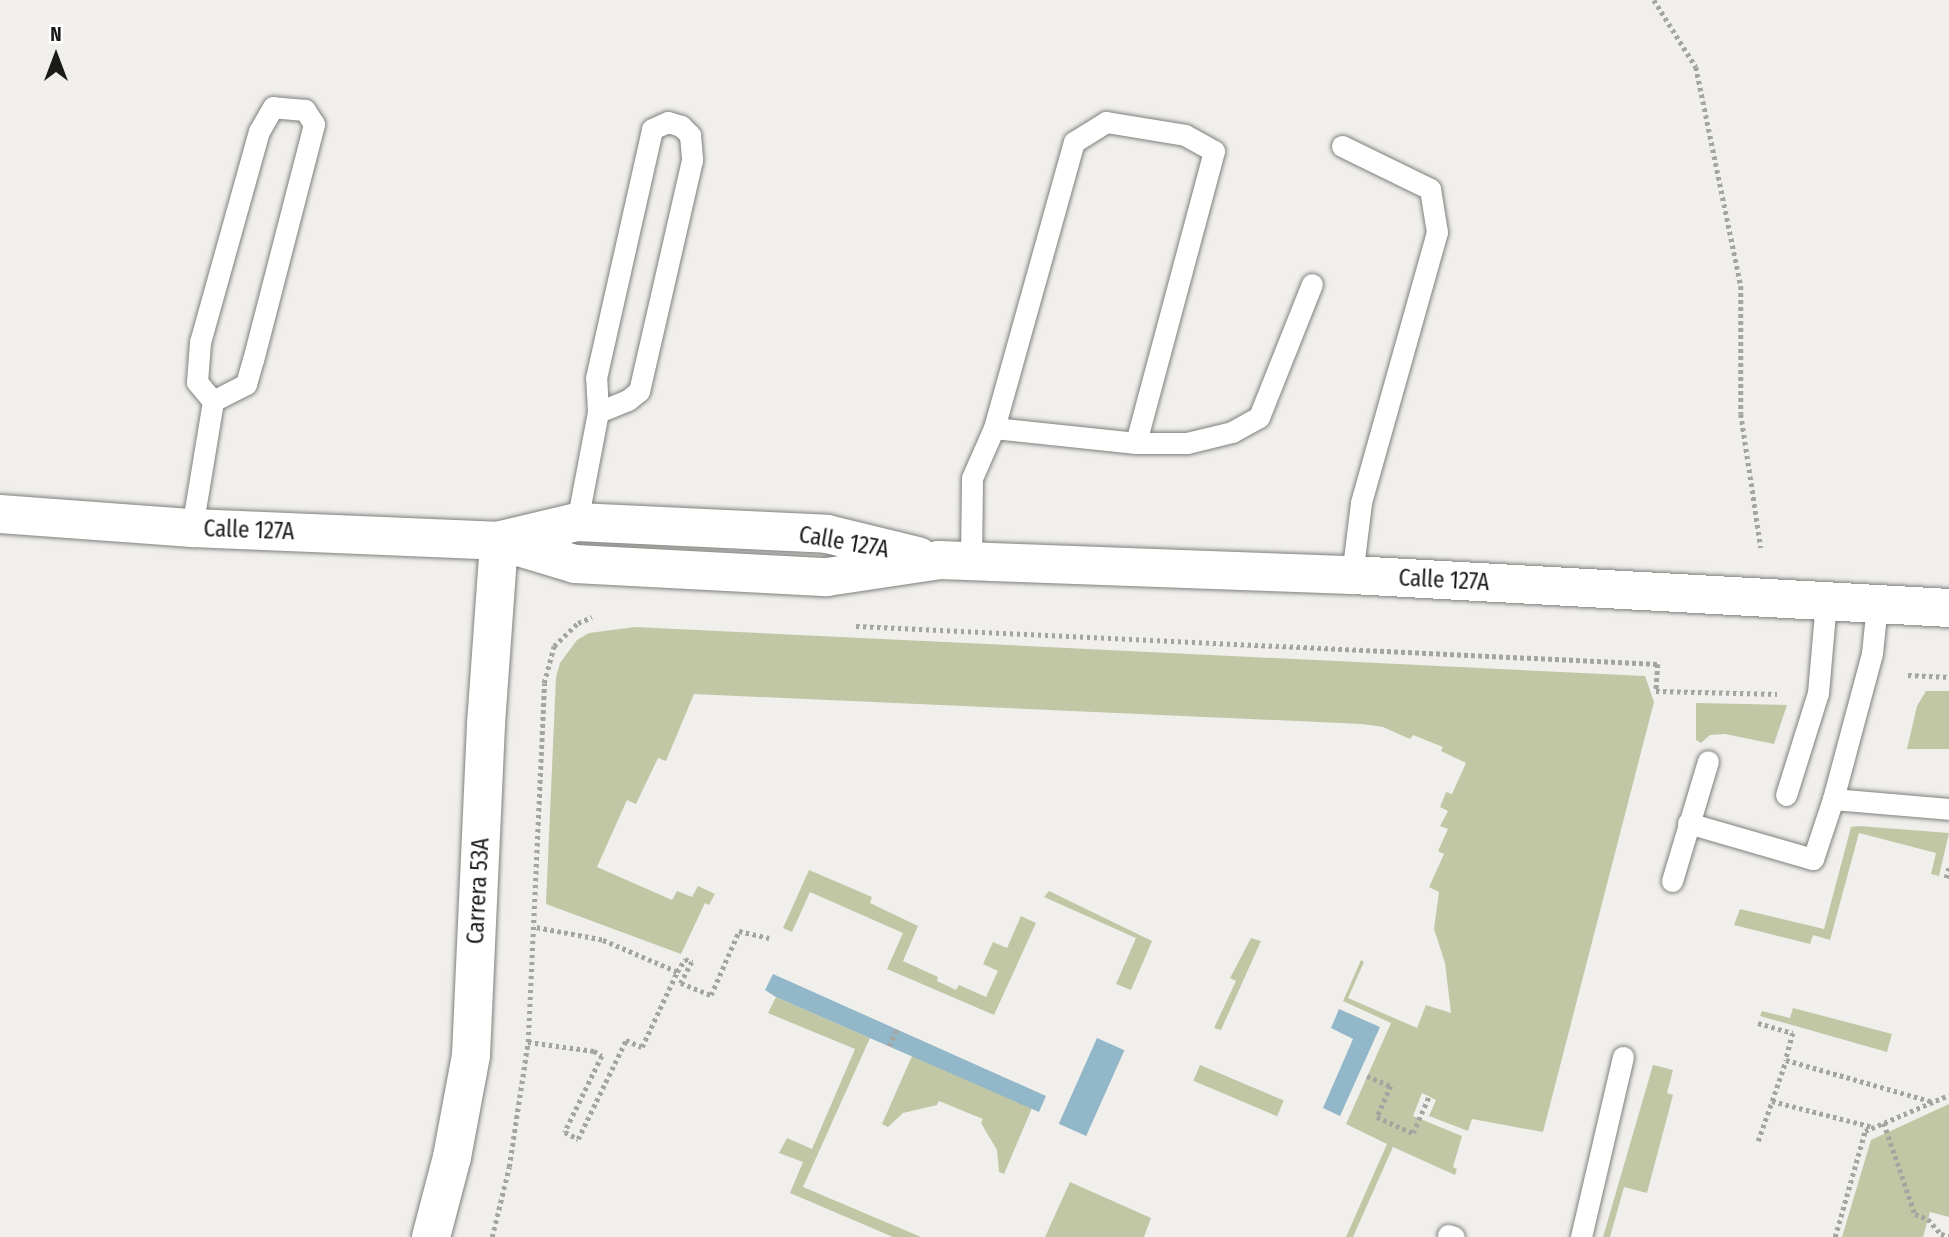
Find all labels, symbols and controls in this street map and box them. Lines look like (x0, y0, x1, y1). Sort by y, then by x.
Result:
north arrow (21, 21, 91, 91)
text: N (50, 23, 62, 46)
street label: Calle 127A (203, 515, 295, 545)
street label: Calle 127A (797, 521, 891, 563)
street label: Calle 127A (1398, 564, 1490, 596)
street label: Carrera 53A (461, 837, 495, 945)

